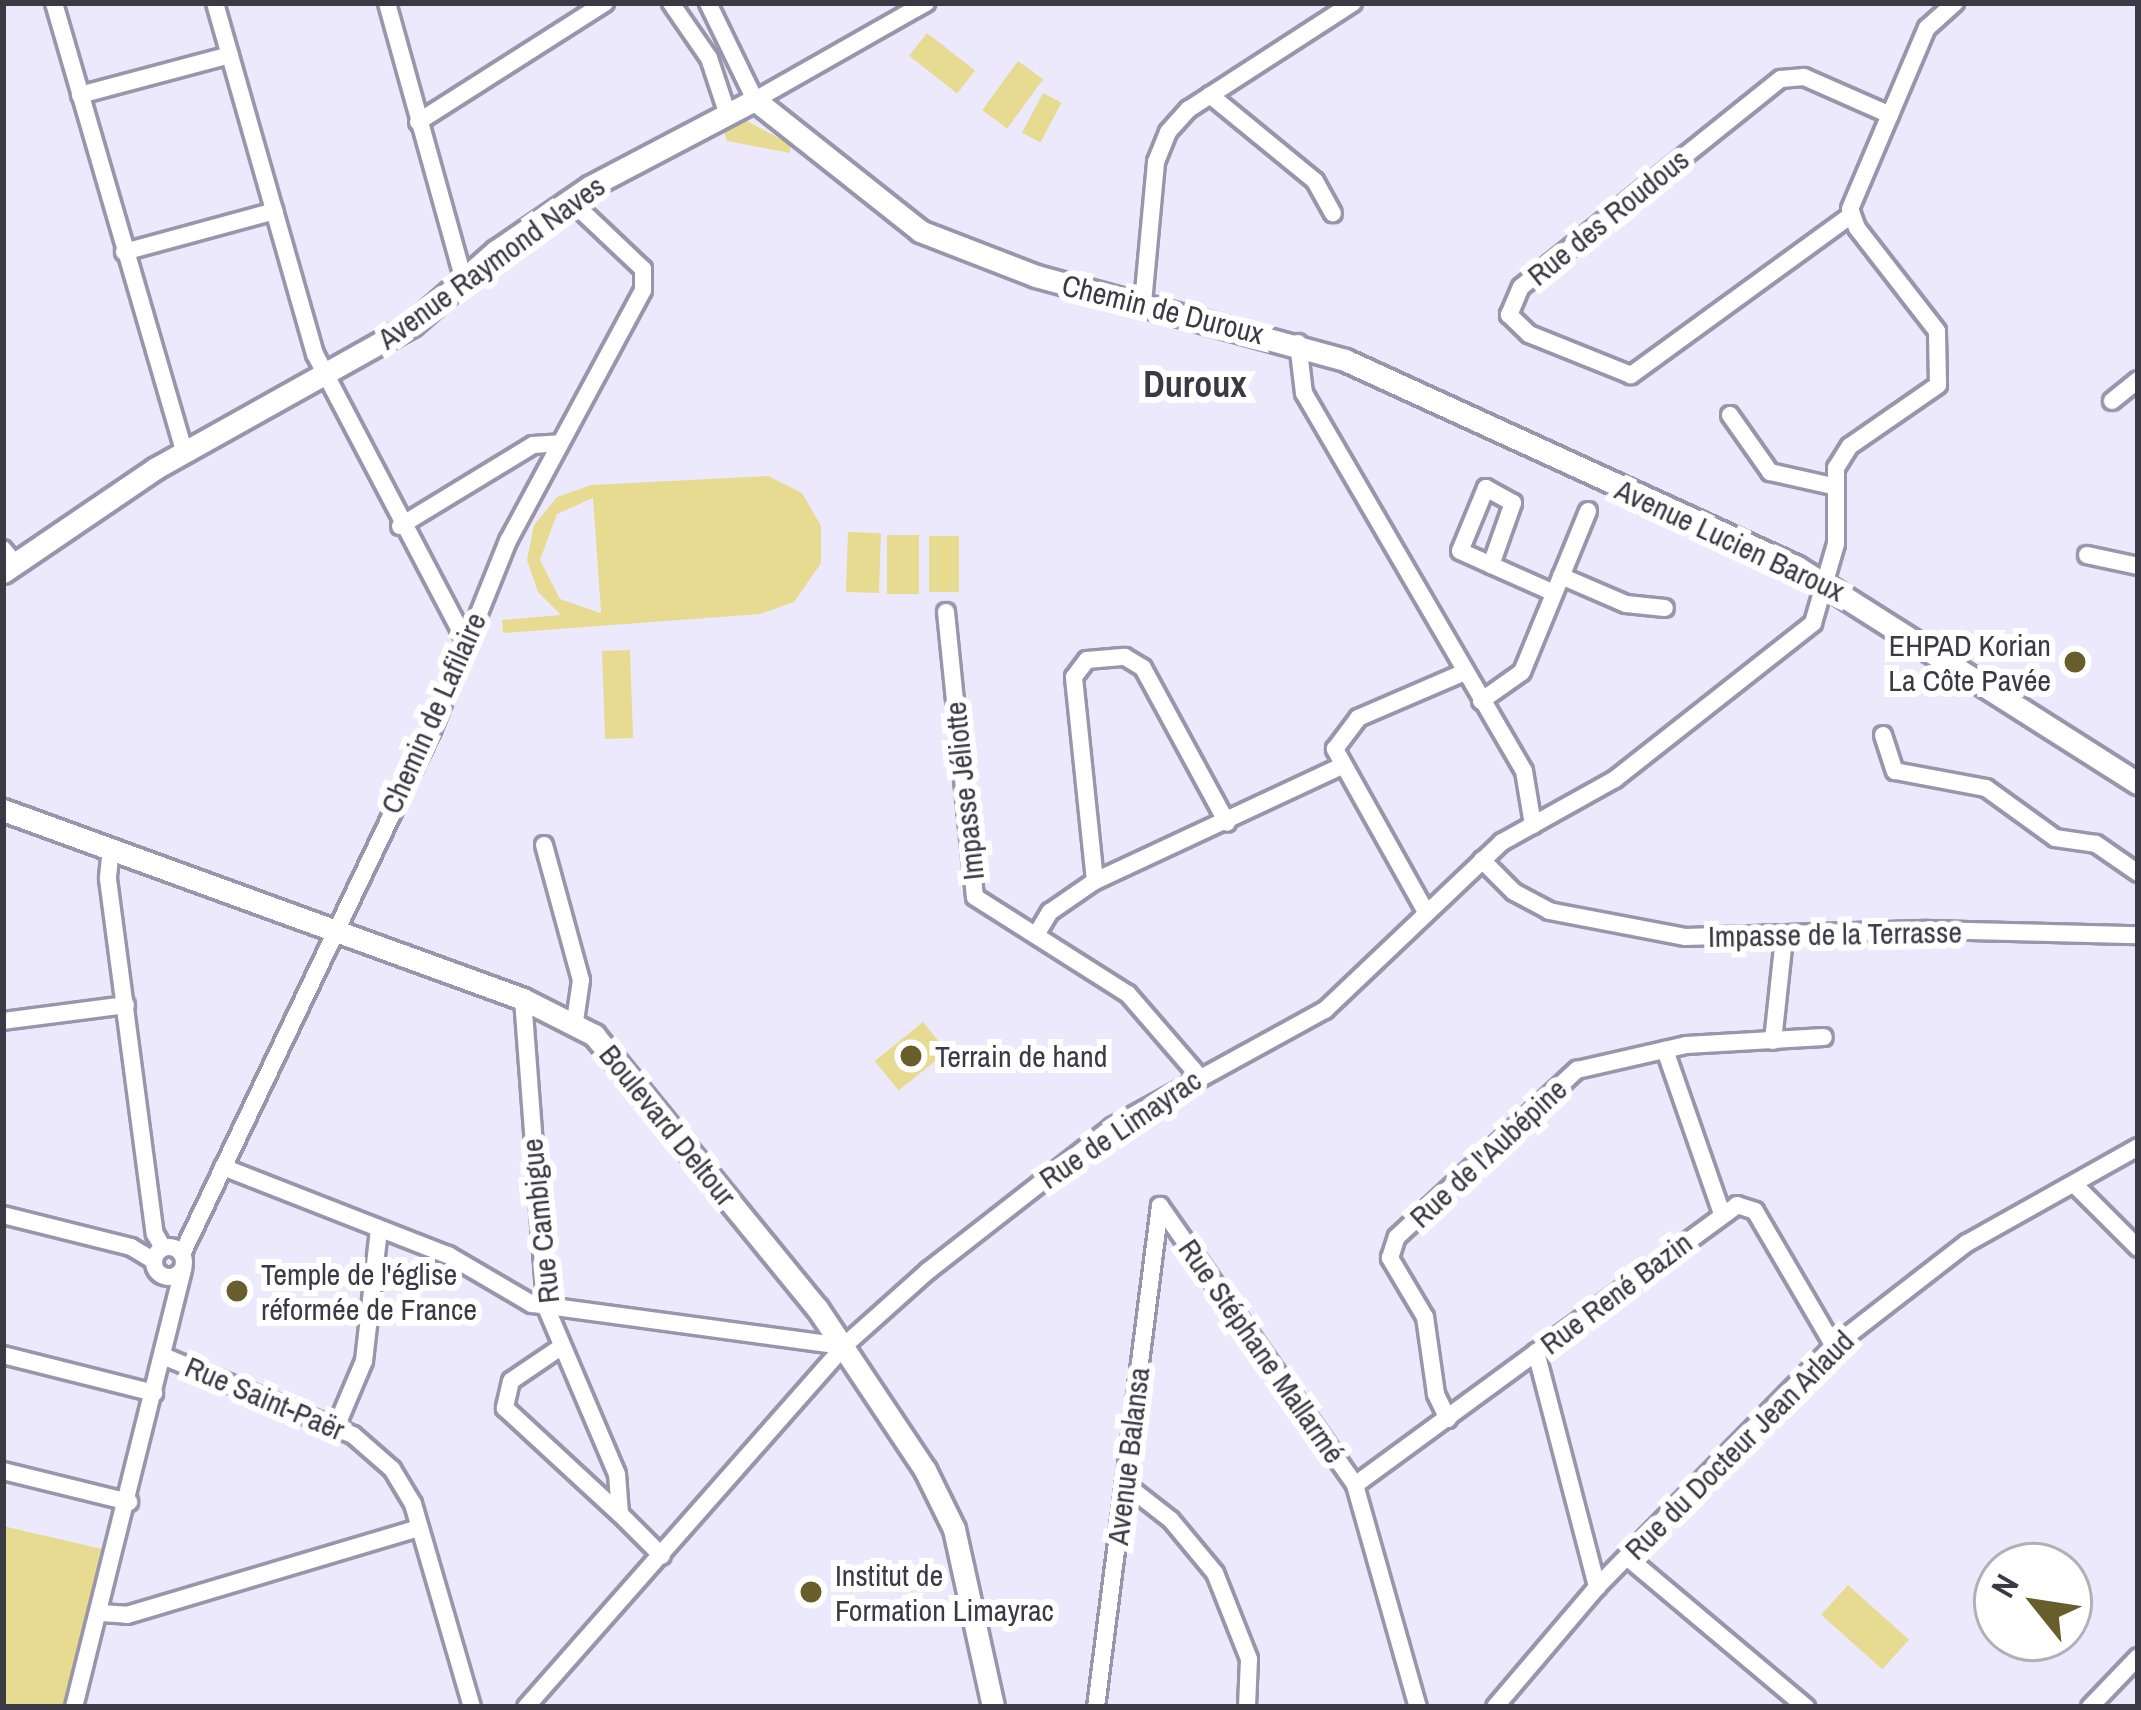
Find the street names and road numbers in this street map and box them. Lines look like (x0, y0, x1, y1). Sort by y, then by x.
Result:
street label: Rue des Roudous (1520, 141, 1696, 293)
street label: Avenue Raymond Naves (371, 168, 611, 356)
street label: Chemin de Duroux (1058, 267, 1268, 351)
street label: Avenue Lucien Baroux (1610, 471, 1850, 609)
street label: Chemin de Lafilaire (373, 607, 493, 819)
street label: Impasse Jéliotte (937, 700, 991, 882)
street label: Impasse de la Terrasse (1708, 914, 1962, 954)
street label: Boulevard Deltour (592, 1037, 744, 1213)
street label: Rue de Limayrac (1032, 1062, 1208, 1196)
street label: Rue de l'Aubépine (1402, 1071, 1574, 1235)
street label: Rue Cambigue (513, 1137, 567, 1305)
street label: Rue René Bazin (1533, 1224, 1699, 1362)
street label: Rue Stéphane Mallarmé (1171, 1232, 1353, 1470)
street label: Rue du Docteur Jean Arlaud (1617, 1323, 1861, 1567)
street label: Rue Saint-Paër (180, 1348, 350, 1448)
street label: Avenue Balansa (1099, 1365, 1157, 1547)

